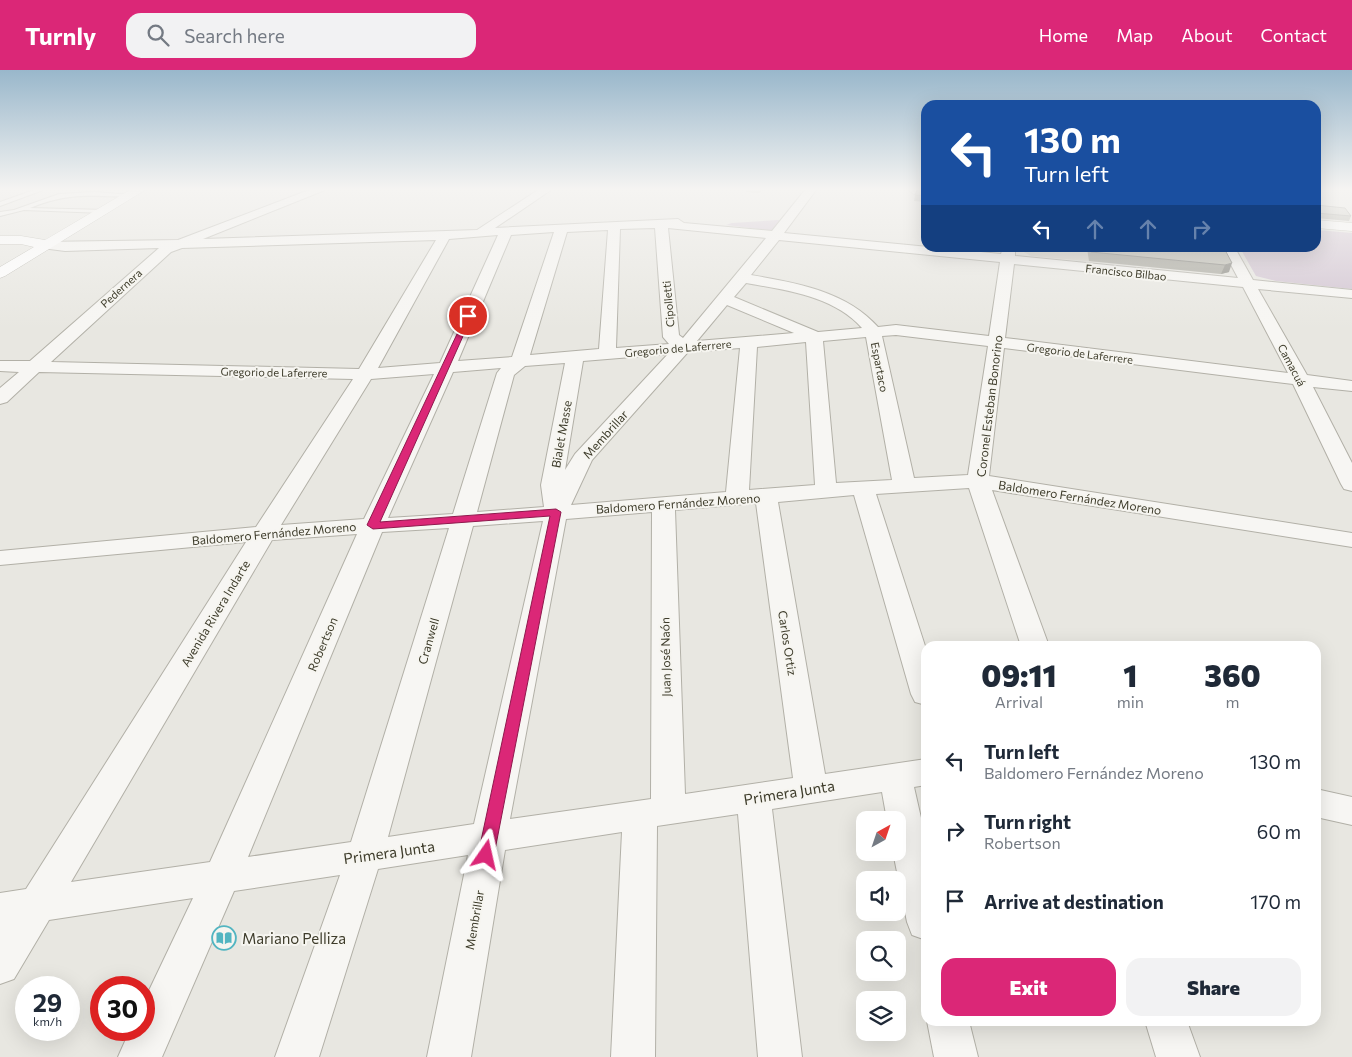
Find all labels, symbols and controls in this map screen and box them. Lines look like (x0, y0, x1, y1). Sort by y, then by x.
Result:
search box (126, 13, 476, 58)
text: Turnly (25, 21, 96, 50)
icon: search (144, 21, 172, 49)
text: Search here (184, 24, 285, 47)
text: Home (1039, 24, 1088, 46)
text: Map (1116, 24, 1153, 46)
text: About (1181, 24, 1233, 46)
text: Contact (1261, 24, 1327, 46)
text: 130 m (1024, 117, 1121, 160)
icon: left (941, 120, 1006, 185)
text: Turn left (1024, 160, 1109, 187)
icon: left (1028, 215, 1056, 243)
icon: ahead (1081, 215, 1109, 243)
icon: ahead (1134, 215, 1162, 243)
icon: right (1187, 215, 1215, 243)
street label: Francisco Bilbao (1085, 261, 1168, 283)
street label: Pedernera (98, 266, 144, 310)
street label: Cipolletti (659, 280, 677, 328)
pin (447, 295, 489, 337)
icon: arrive (454, 302, 482, 330)
street label: Coronel Esteban Bonorino (973, 334, 1005, 478)
street label: Gregorio de Laferrere (624, 337, 732, 359)
street label: Gregorio de Laferrere (1026, 340, 1134, 366)
street label: Espartaco (869, 341, 891, 393)
street label: Camacuá (1275, 342, 1309, 388)
street label: Gregorio de Laferrere (220, 365, 328, 379)
street label: Bialet Masse (548, 399, 574, 469)
street label: Membrillar (580, 407, 631, 461)
street label: Baldomero Fernández Moreno (997, 477, 1163, 517)
street label: Baldomero Fernández Moreno (595, 490, 761, 516)
street label: Baldomero Fernández Moreno (191, 519, 357, 547)
street label: Avenida Rivera Indarte (178, 557, 252, 669)
street label: Carlos Ortiz (776, 609, 800, 677)
street label: Robertson (304, 615, 340, 673)
street label: Cranwell (415, 616, 441, 666)
street label: Juan José Naón (657, 617, 674, 697)
text: 09:11 (981, 656, 1056, 693)
text: 1 (1123, 656, 1137, 693)
text: 360 (1204, 656, 1261, 693)
text: Arrival (995, 692, 1043, 711)
text: min (1117, 692, 1144, 711)
text: m (1225, 692, 1239, 711)
text: Turn left (984, 740, 1059, 763)
icon: left (941, 747, 969, 775)
text: 130 m (1249, 750, 1301, 773)
text: Baldomero Fernández Moreno (984, 763, 1204, 782)
street label: Primera Junta (742, 776, 836, 808)
text: Turn right (984, 810, 1071, 833)
north arrow (856, 811, 906, 861)
map controls (856, 811, 906, 1041)
icon: right (941, 817, 969, 845)
text: 60 m (1257, 820, 1301, 843)
position arrow (459, 828, 511, 880)
text: Robertson (984, 833, 1061, 852)
street label: Primera Junta (342, 837, 436, 867)
button: sound (856, 871, 906, 921)
icon: arrive (941, 887, 969, 915)
street label: Membrillar (462, 889, 486, 951)
text: Arrive at destination (984, 890, 1164, 913)
text: 170 m (1250, 890, 1301, 913)
library icon: Mariano Pelliza (211, 925, 237, 951)
place label: Mariano Pelliza (242, 929, 346, 947)
button: search (856, 931, 906, 981)
button: Exit (941, 958, 1116, 1016)
button: Share (1126, 958, 1301, 1016)
speed limit sign: 30 (90, 976, 155, 1041)
text: 29 (33, 987, 62, 1017)
button: layers (856, 991, 906, 1041)
text: km/h (33, 1014, 62, 1028)

